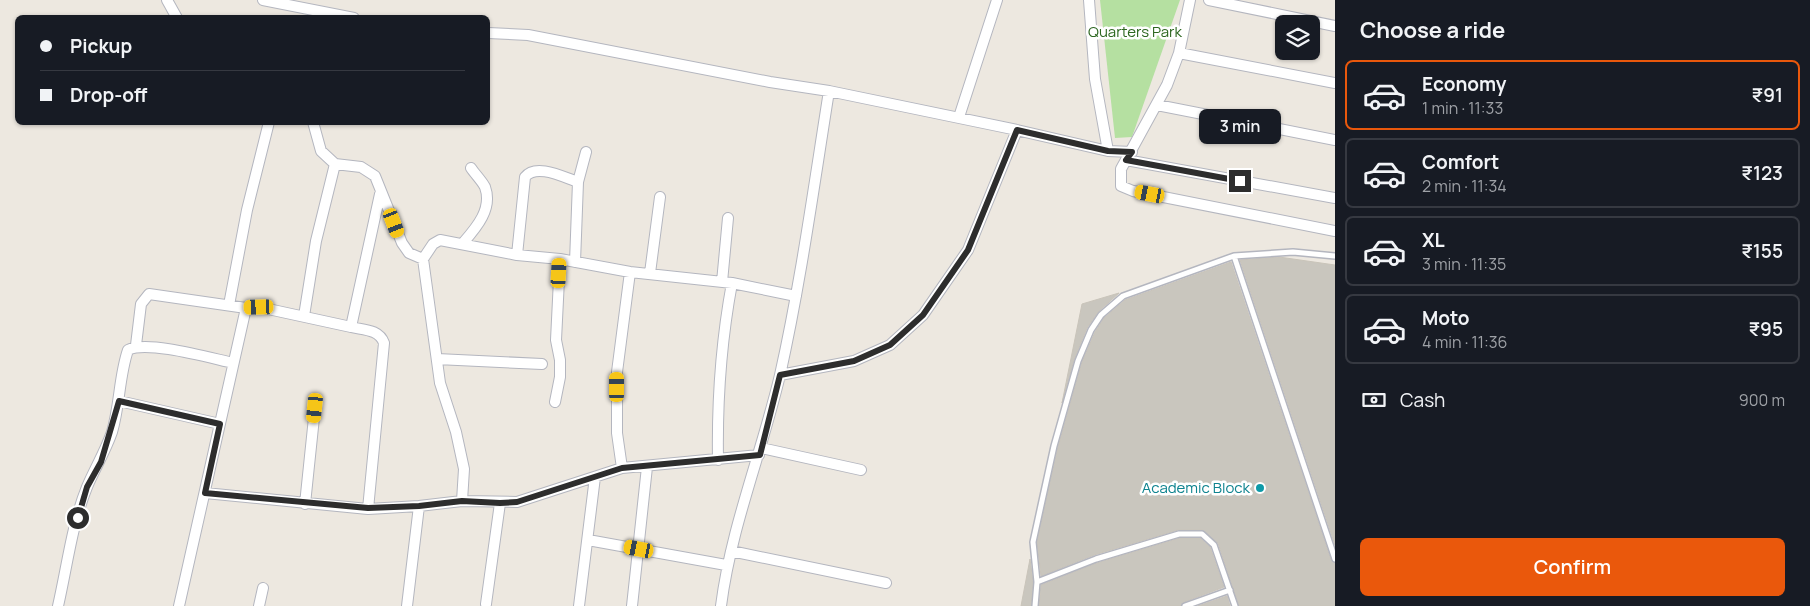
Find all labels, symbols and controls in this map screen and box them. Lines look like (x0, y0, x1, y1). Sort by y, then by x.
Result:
map controls (1275, 15, 1320, 60)
button: layers (1275, 15, 1320, 60)
text: Choose a ride (1360, 15, 1505, 45)
park label: Quarters Park (1088, 21, 1182, 42)
text: Pickup (70, 33, 132, 59)
text: Economy (1422, 71, 1506, 97)
icon: car (1362, 73, 1407, 118)
text: Drop-off (70, 82, 147, 108)
text: ₹91 (1752, 82, 1783, 108)
text: 1 min · 11:33 (1422, 97, 1503, 119)
callout: 3 min (1199, 109, 1281, 144)
text: 3 min (1220, 115, 1260, 137)
text: Comfort (1422, 149, 1499, 175)
icon: car (1362, 151, 1407, 196)
text: ₹123 (1741, 160, 1783, 186)
route end (1229, 170, 1251, 192)
text: 2 min · 11:34 (1422, 175, 1507, 197)
car (1133, 184, 1166, 204)
car (381, 206, 406, 240)
text: XL (1422, 227, 1445, 253)
icon: car (1362, 229, 1407, 274)
text: ₹155 (1741, 238, 1783, 264)
text: 3 min · 11:35 (1422, 253, 1506, 275)
car (550, 258, 567, 288)
car (243, 299, 274, 315)
text: Moto (1422, 305, 1469, 331)
icon: car (1362, 307, 1407, 352)
text: ₹95 (1748, 316, 1783, 342)
text: 4 min · 11:36 (1422, 331, 1508, 353)
car (609, 372, 624, 402)
icon: cash (1360, 386, 1388, 414)
text: Cash (1400, 387, 1445, 413)
text: 900 m (1739, 389, 1785, 411)
car (305, 392, 324, 424)
place label: Academic Block (1142, 477, 1251, 498)
marker: Academic Block (1254, 482, 1266, 494)
route start (67, 507, 89, 529)
button: Confirm (1360, 538, 1785, 596)
car (622, 539, 655, 559)

